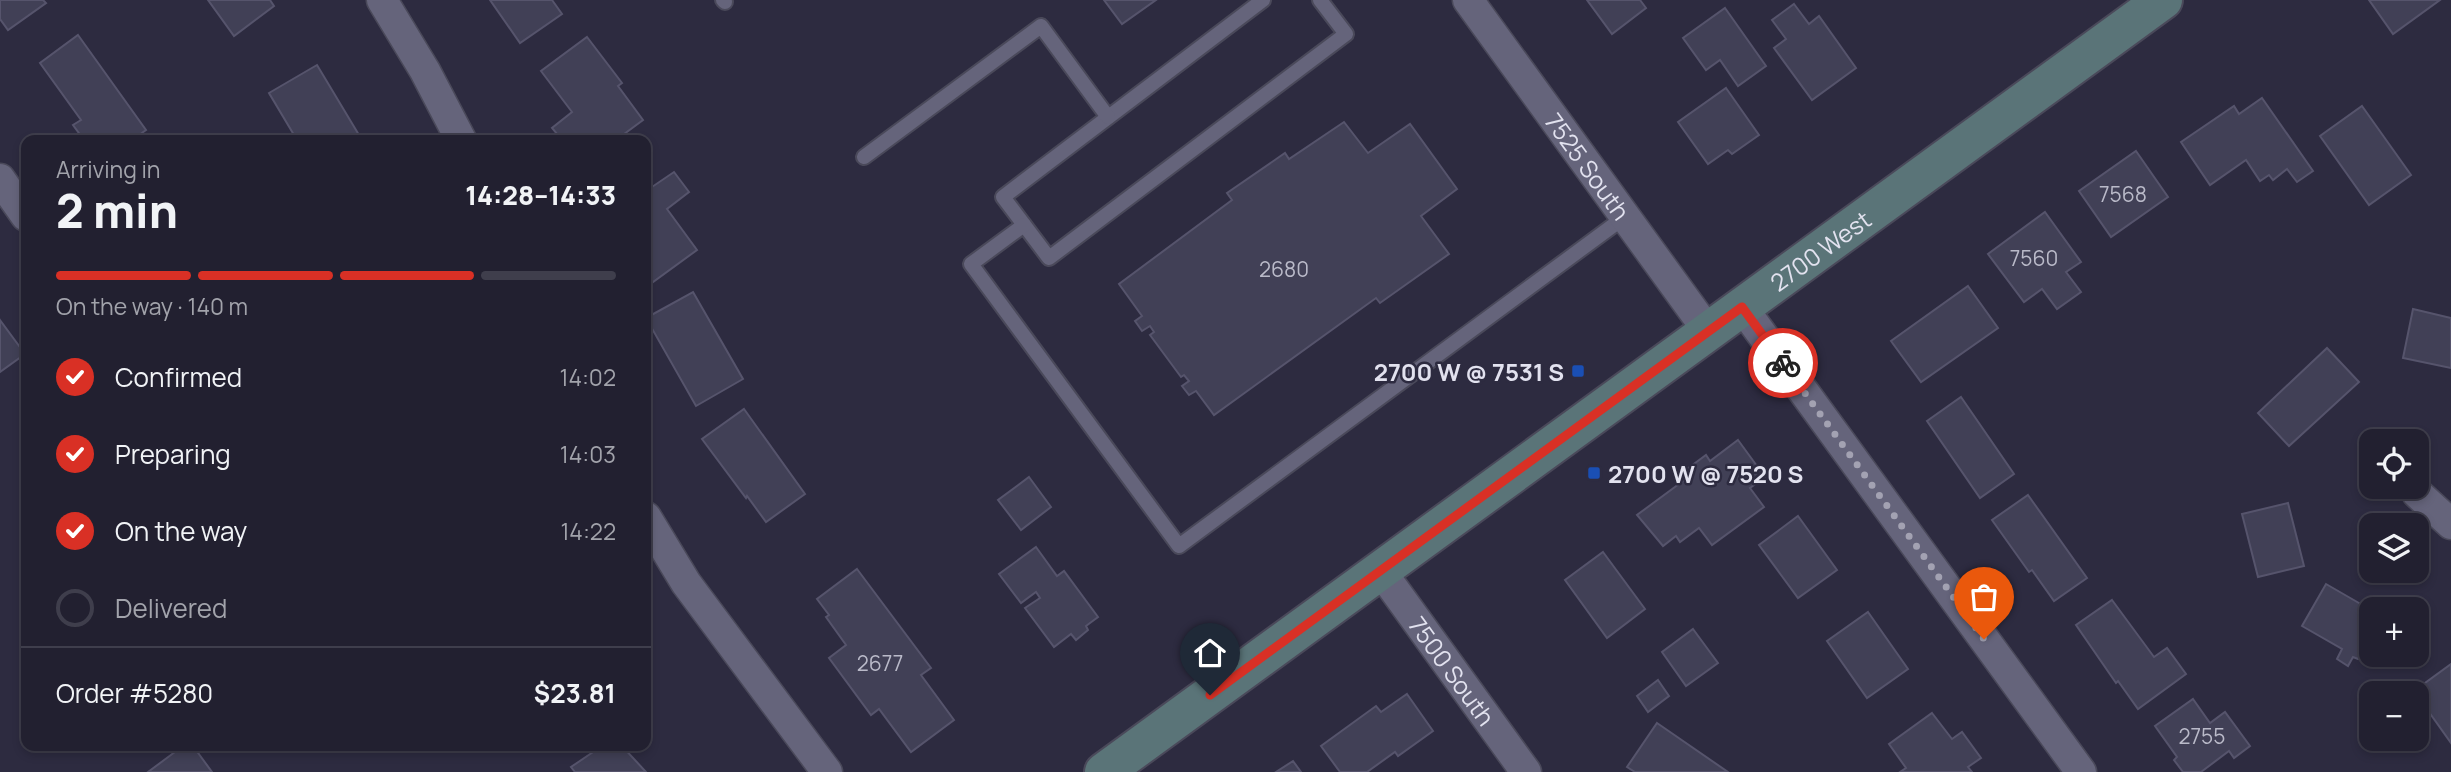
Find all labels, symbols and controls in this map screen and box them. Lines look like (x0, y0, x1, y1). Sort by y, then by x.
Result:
street label: 7525 South (1538, 106, 1638, 226)
text: Arriving in (56, 153, 161, 185)
text: 14:28–14:33 (465, 177, 616, 213)
text: 2 min (56, 179, 178, 242)
house number: 7568 (2099, 180, 2147, 208)
street label: 2700 West (1763, 202, 1877, 298)
house number: 7560 (2010, 244, 2058, 272)
house number: 2680 (1259, 255, 1309, 283)
text: On the way · 140 m (56, 290, 248, 322)
courier (1748, 328, 1818, 398)
icon: bike (1764, 344, 1802, 382)
place label: 2700 W @ 7531 S (1374, 355, 1564, 388)
icon: check (56, 358, 94, 396)
text: Confirmed (115, 359, 242, 395)
text: 14:02 (559, 361, 616, 393)
marker: 2700 W @ 7531 S (1570, 363, 1586, 379)
map controls (2359, 429, 2429, 751)
button: locate (2359, 429, 2429, 499)
icon: check (56, 435, 94, 473)
text: Preparing (115, 436, 231, 472)
text: 14:03 (560, 438, 616, 470)
place label: 2700 W @ 7520 S (1608, 457, 1803, 490)
marker: 2700 W @ 7520 S (1586, 465, 1602, 481)
icon: check (56, 512, 94, 550)
text: On the way (115, 513, 247, 549)
button: layers (2359, 513, 2429, 583)
text: 14:22 (560, 515, 616, 547)
pin (1954, 567, 2014, 639)
icon: bag (1965, 578, 2003, 616)
text: Delivered (115, 590, 227, 626)
button: + (2359, 597, 2429, 667)
street label: 7500 South (1402, 609, 1503, 732)
pin (1180, 623, 1240, 695)
icon: home (1191, 634, 1229, 672)
house number: 2677 (857, 649, 903, 677)
text: Order #5280 (56, 675, 213, 711)
text: $23.81 (534, 675, 616, 711)
button: − (2359, 681, 2429, 751)
house number: 2755 (2179, 722, 2225, 750)

